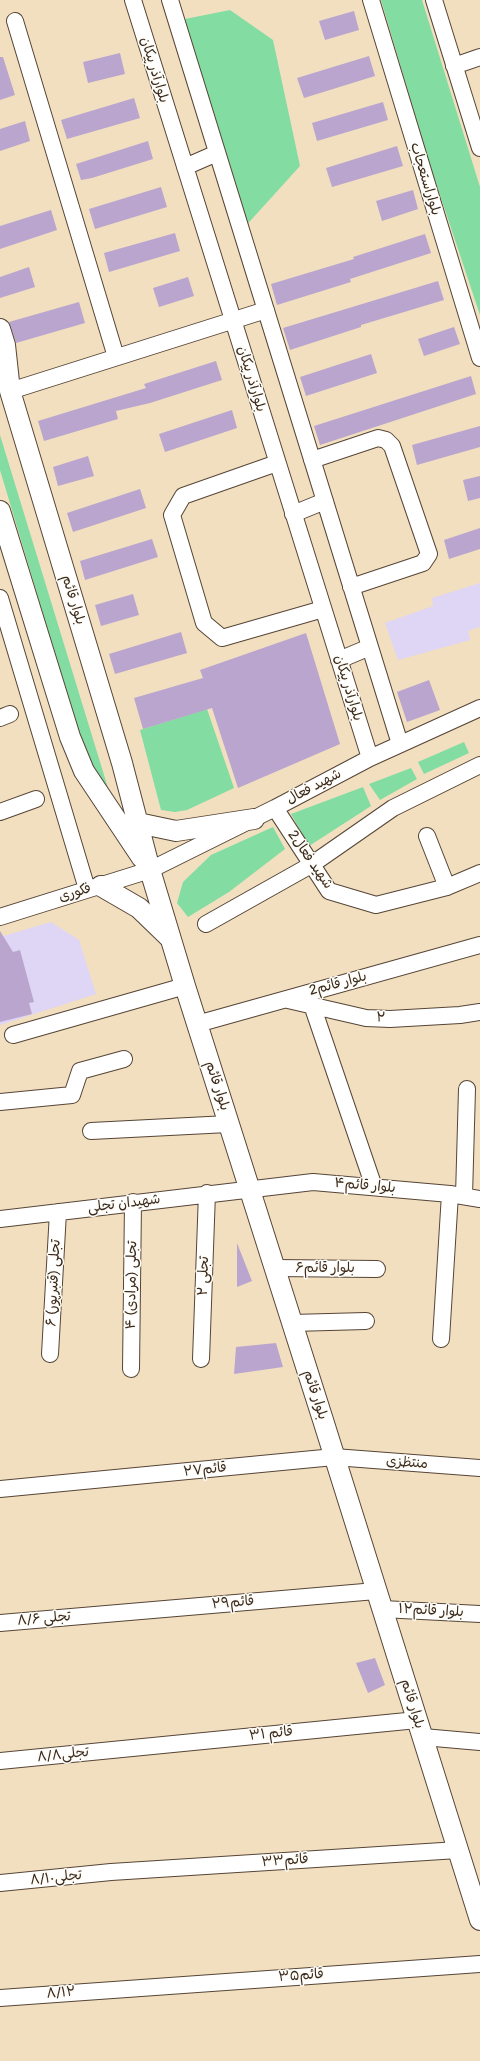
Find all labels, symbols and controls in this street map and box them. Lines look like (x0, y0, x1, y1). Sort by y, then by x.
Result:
street label: بلوارآذر پیکان (136, 35, 172, 105)
street label: بلواراستعجاب (406, 141, 444, 217)
street label: بلوارآذر پیکان (233, 344, 269, 414)
street label: بلوار قائم (58, 573, 88, 627)
street label: بلوارآذر پیکان (330, 653, 366, 723)
street label: شهید فعال (284, 766, 344, 808)
street label: شهید فعال2 (284, 828, 336, 892)
street label: فکوری (57, 880, 93, 906)
street label: 2بلوار قائم (307, 968, 369, 1000)
street label: ۲ (376, 1009, 386, 1027)
street label: بلوار قائم (201, 1059, 233, 1113)
street label: بلوار قائم۴ (334, 1175, 396, 1197)
street label: شهیدان تجلی (87, 1191, 161, 1217)
street label: ۶ تجلی (قنبرپور) (43, 1239, 65, 1327)
street label: ۴ تجلی (مرادی) (123, 1241, 141, 1329)
street label: ۲ تجلی (195, 1256, 213, 1296)
street label: بلوار قائم۶ (295, 1260, 355, 1276)
street label: بلوار قائم (299, 1368, 331, 1422)
street label: منتظزی (385, 1453, 429, 1473)
street label: قائم۲۷ (182, 1459, 228, 1481)
street label: قائم۲۹ (211, 1593, 255, 1613)
street label: بلوار قائم۱۲ (398, 1601, 464, 1621)
street label: تجلی ۸/۶ (16, 1608, 72, 1630)
street label: بلوار قائم (397, 1677, 427, 1731)
street label: قائم ۳۱ (248, 1723, 294, 1745)
street label: تجلی۸/۸ (36, 1744, 90, 1766)
street label: قائم۳۳ (261, 1851, 309, 1871)
street label: تجلی۸/۱۰ (29, 1867, 83, 1889)
street label: قائم۳۵ (278, 1966, 324, 1986)
street label: ۸/۱۲ (46, 1983, 76, 2003)

